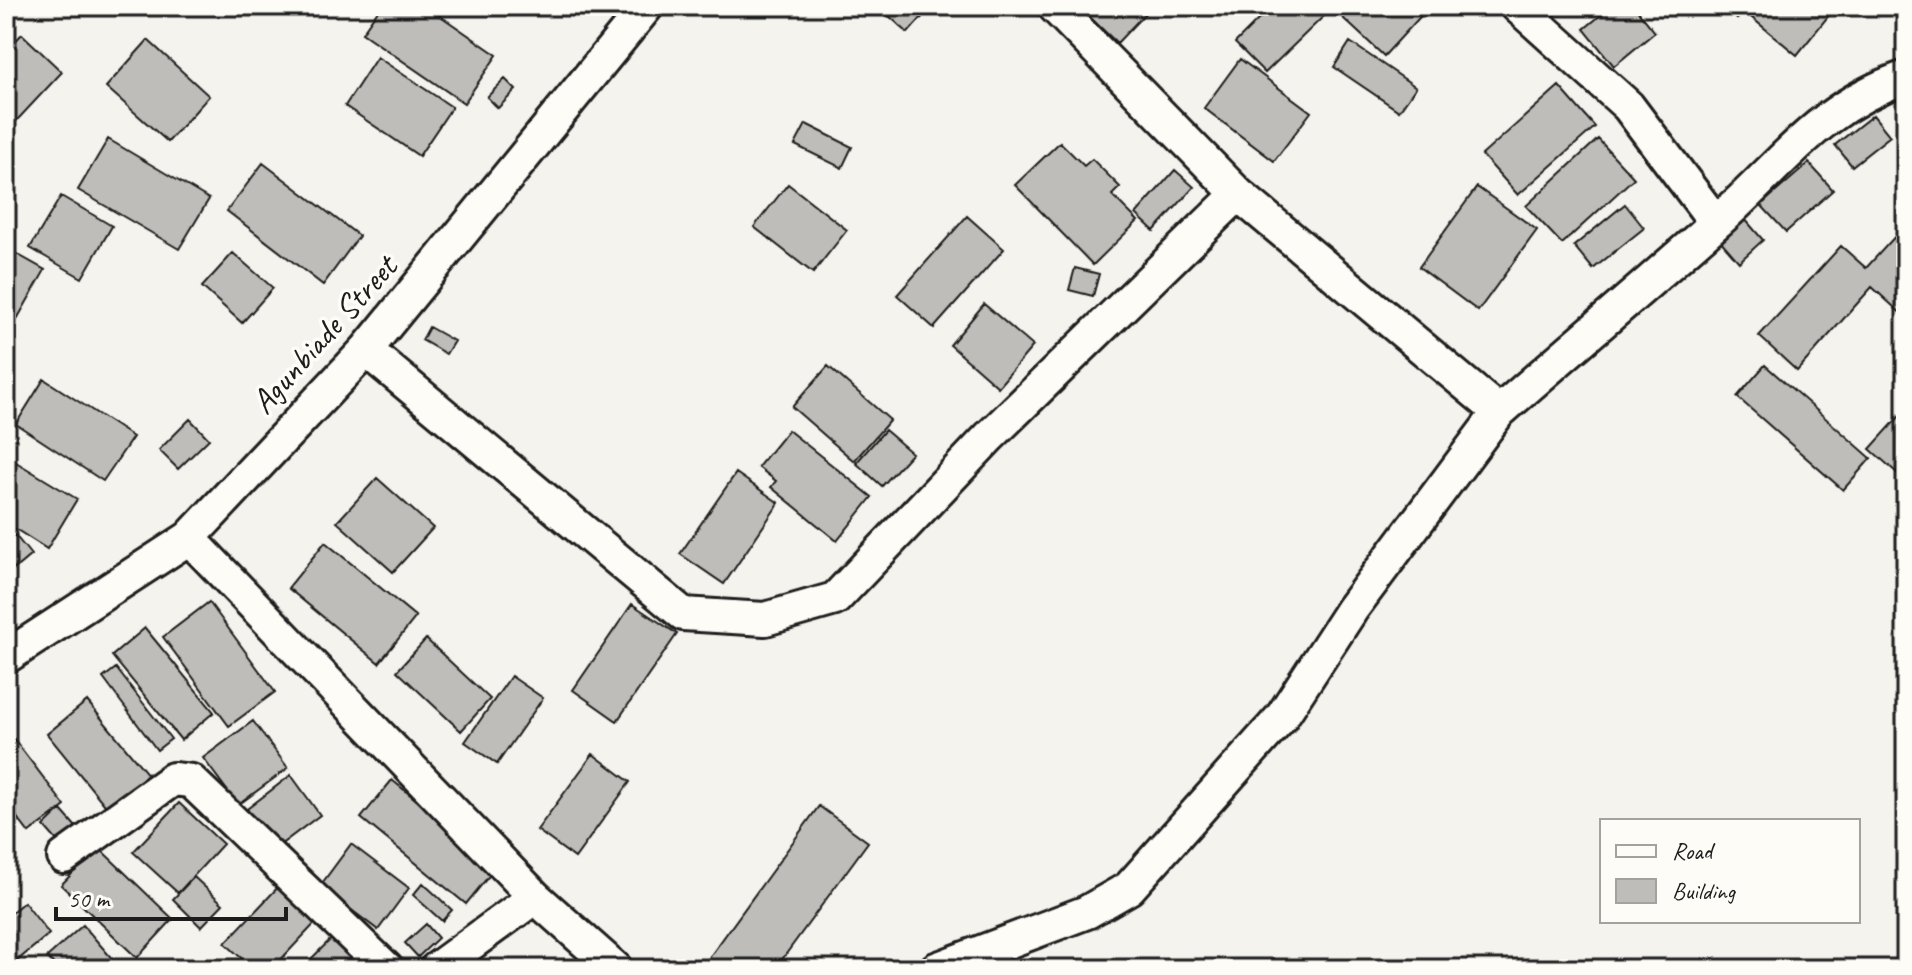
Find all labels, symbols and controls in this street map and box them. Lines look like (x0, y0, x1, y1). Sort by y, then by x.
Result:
street label: Agunbiade Street (241, 244, 408, 422)
legend (1600, 819, 1860, 923)
text: Road (1672, 836, 1716, 866)
scale bar (56, 871, 286, 921)
text: Building (1672, 876, 1737, 906)
text: 50 m (68, 884, 111, 914)

